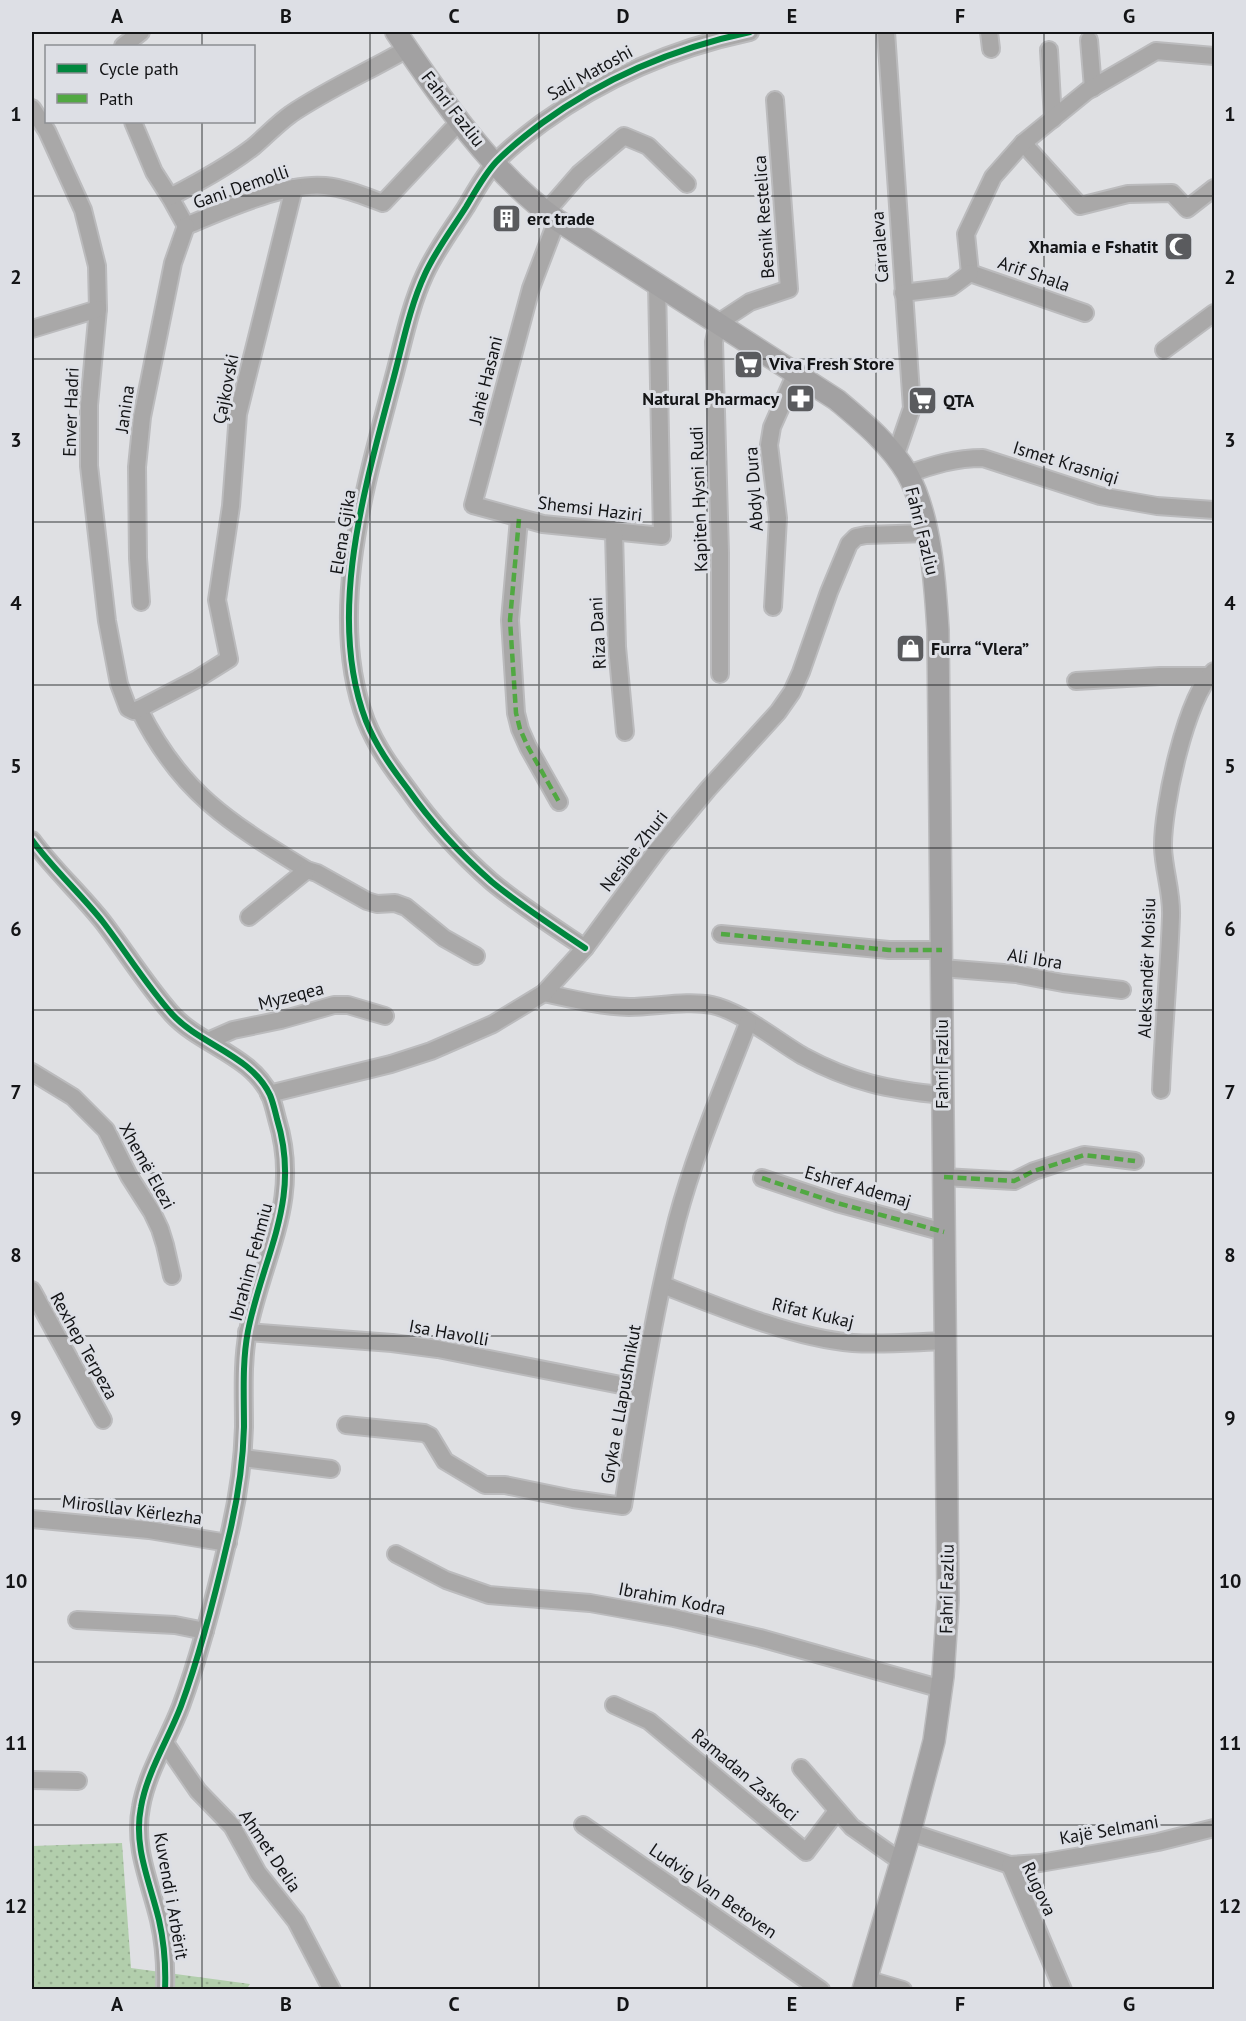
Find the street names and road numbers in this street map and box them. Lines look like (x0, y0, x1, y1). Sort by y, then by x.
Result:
street label: Sali Matoshi (543, 40, 637, 105)
street label: Fahri Fazliu (417, 66, 490, 151)
street label: Besnik Restelica (748, 155, 779, 279)
street label: Gani Demolli (190, 159, 292, 214)
street label: Carraleva (866, 210, 893, 284)
street label: Arif Shala (995, 251, 1073, 297)
street label: Jahë Hasani (463, 333, 508, 427)
street label: Çajkovski (207, 352, 244, 426)
street label: Enver Hadri (57, 367, 84, 457)
street label: Janina (110, 384, 139, 435)
street label: Kapiten Hysni Rudi (684, 426, 713, 572)
street label: Ismet Krasniqi (1010, 435, 1122, 490)
street label: Abdyl Dura (739, 446, 768, 532)
street label: Fahri Fazliu (900, 484, 945, 577)
street label: Elena Gjika (324, 488, 361, 576)
street label: Shemsi Haziri (536, 491, 644, 526)
street label: Riza Dani (584, 596, 611, 670)
street label: Nesibe Zhuri (595, 805, 673, 896)
street label: Aleksandër Moisiu (1133, 897, 1160, 1039)
street label: Ali Ibra (1006, 943, 1064, 974)
street label: Myzeqea (256, 976, 326, 1015)
street label: Fahri Fazliu (930, 1019, 953, 1109)
street label: Xhemë Elezi (114, 1118, 181, 1213)
street label: Eshref Ademaj (802, 1160, 914, 1213)
street label: Ibrahim Fehmiu (224, 1200, 277, 1324)
street label: Rexhep Terpeza (45, 1288, 123, 1404)
street label: Rifat Kukaj (770, 1292, 856, 1333)
street label: Isa Havolli (407, 1314, 491, 1351)
street label: Gryka e Llapushnikut (595, 1323, 646, 1485)
street label: Mirosllav Kërlezha (61, 1489, 203, 1530)
street label: Fahri Fazliu (934, 1544, 959, 1634)
street label: Ibrahim Kodra (617, 1577, 728, 1620)
street label: Ramadan Zaskoci (687, 1723, 804, 1826)
street label: Ahmet Delia (234, 1805, 307, 1897)
street label: Kajë Selmani (1058, 1809, 1160, 1850)
street label: Kuvendi i Arbërit (149, 1831, 194, 1961)
street label: Ludvig Van Betoven (645, 1838, 782, 1943)
street label: Rugova (1017, 1858, 1062, 1919)

